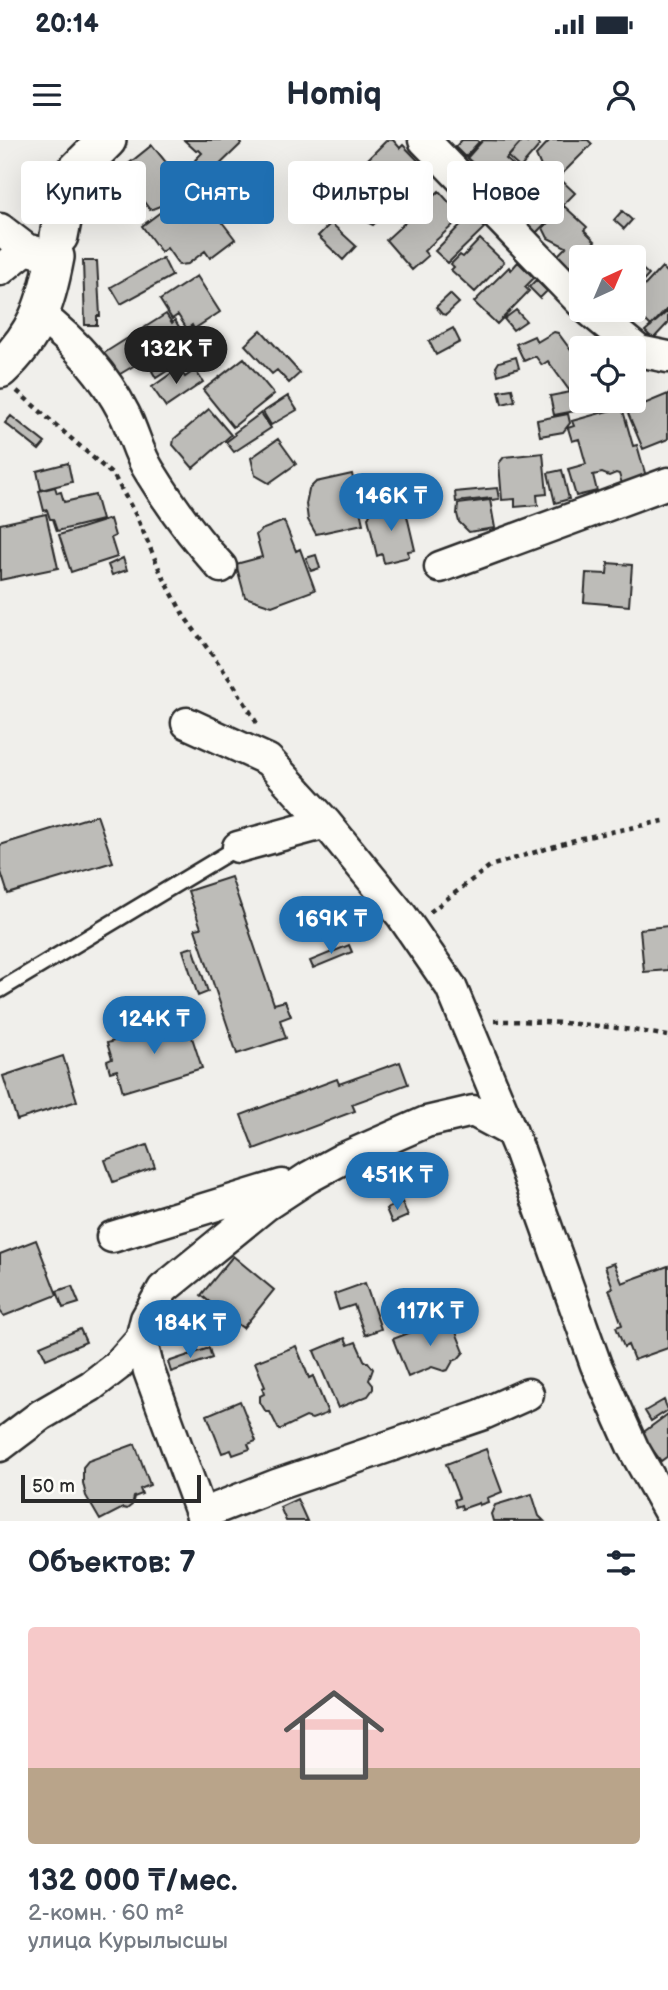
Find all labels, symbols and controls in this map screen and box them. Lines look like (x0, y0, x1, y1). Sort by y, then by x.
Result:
text: 20:14 (35, 9, 99, 40)
text: Homiq (286, 75, 382, 114)
icon: menu (28, 76, 66, 114)
icon: person (602, 76, 640, 114)
chip: Купить (21, 161, 146, 224)
chip: Снять (160, 161, 274, 224)
chip: Фильтры (288, 161, 433, 224)
chip: Новое (447, 161, 564, 224)
north arrow (569, 245, 646, 322)
map controls (569, 245, 646, 413)
pin: 132K ₸ (119, 327, 233, 386)
text: 132K ₸ (140, 335, 212, 363)
button: locate (569, 336, 646, 413)
pin: 146K ₸ (334, 474, 448, 533)
text: 146K ₸ (355, 482, 427, 510)
pin: 169K ₸ (274, 896, 388, 956)
text: 169K ₸ (295, 905, 367, 933)
pin: 124K ₸ (97, 996, 211, 1056)
text: 124K ₸ (119, 1005, 189, 1033)
pin: 451K ₸ (340, 1152, 454, 1212)
text: 451K ₸ (362, 1161, 432, 1189)
pin: 117K ₸ (373, 1288, 487, 1348)
text: 117K ₸ (397, 1297, 463, 1325)
pin: 184K ₸ (133, 1300, 247, 1360)
text: 184K ₸ (154, 1309, 226, 1337)
scale bar (21, 1472, 201, 1504)
text: 50 m (32, 1475, 75, 1498)
icon: filters (602, 1544, 640, 1582)
text: Объектов: 7 (28, 1545, 196, 1581)
icon: home (271, 1672, 397, 1798)
text: 132 000 ₸/мес. (28, 1863, 238, 1899)
text: 2-комн. · 60 m² (28, 1899, 184, 1927)
text: улица Курылысшы (28, 1927, 228, 1955)

